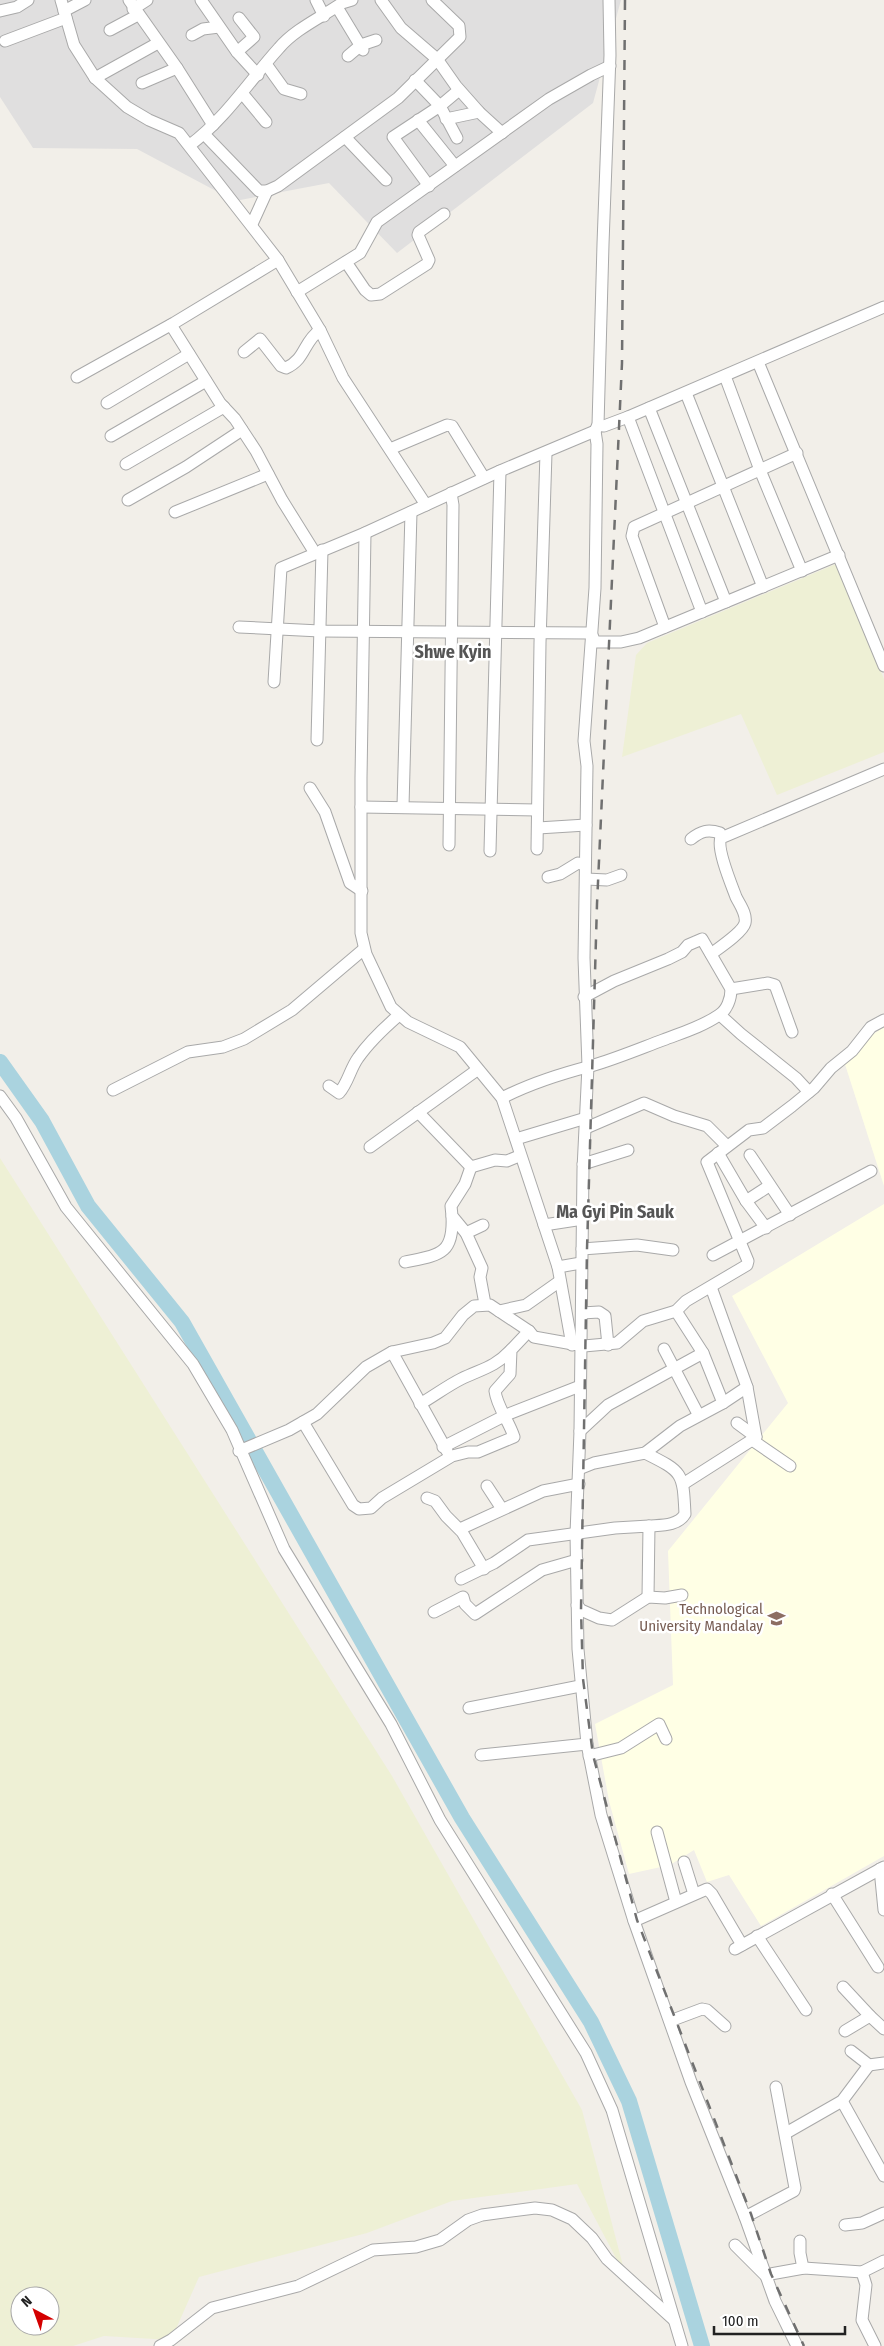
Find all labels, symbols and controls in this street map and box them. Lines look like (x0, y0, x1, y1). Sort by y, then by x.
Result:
district label: Shwe Kyin (415, 641, 491, 663)
district label: Ma Gyi Pin Sauk (556, 1201, 675, 1223)
place label: Technological University Mandalay (639, 1600, 763, 1635)
school or university icon: Technological University Mandalay (767, 1608, 787, 1628)
north arrow (10, 2286, 60, 2336)
text: N (18, 2292, 36, 2311)
scale bar (714, 2304, 845, 2336)
text: 100 m (722, 2312, 759, 2330)

